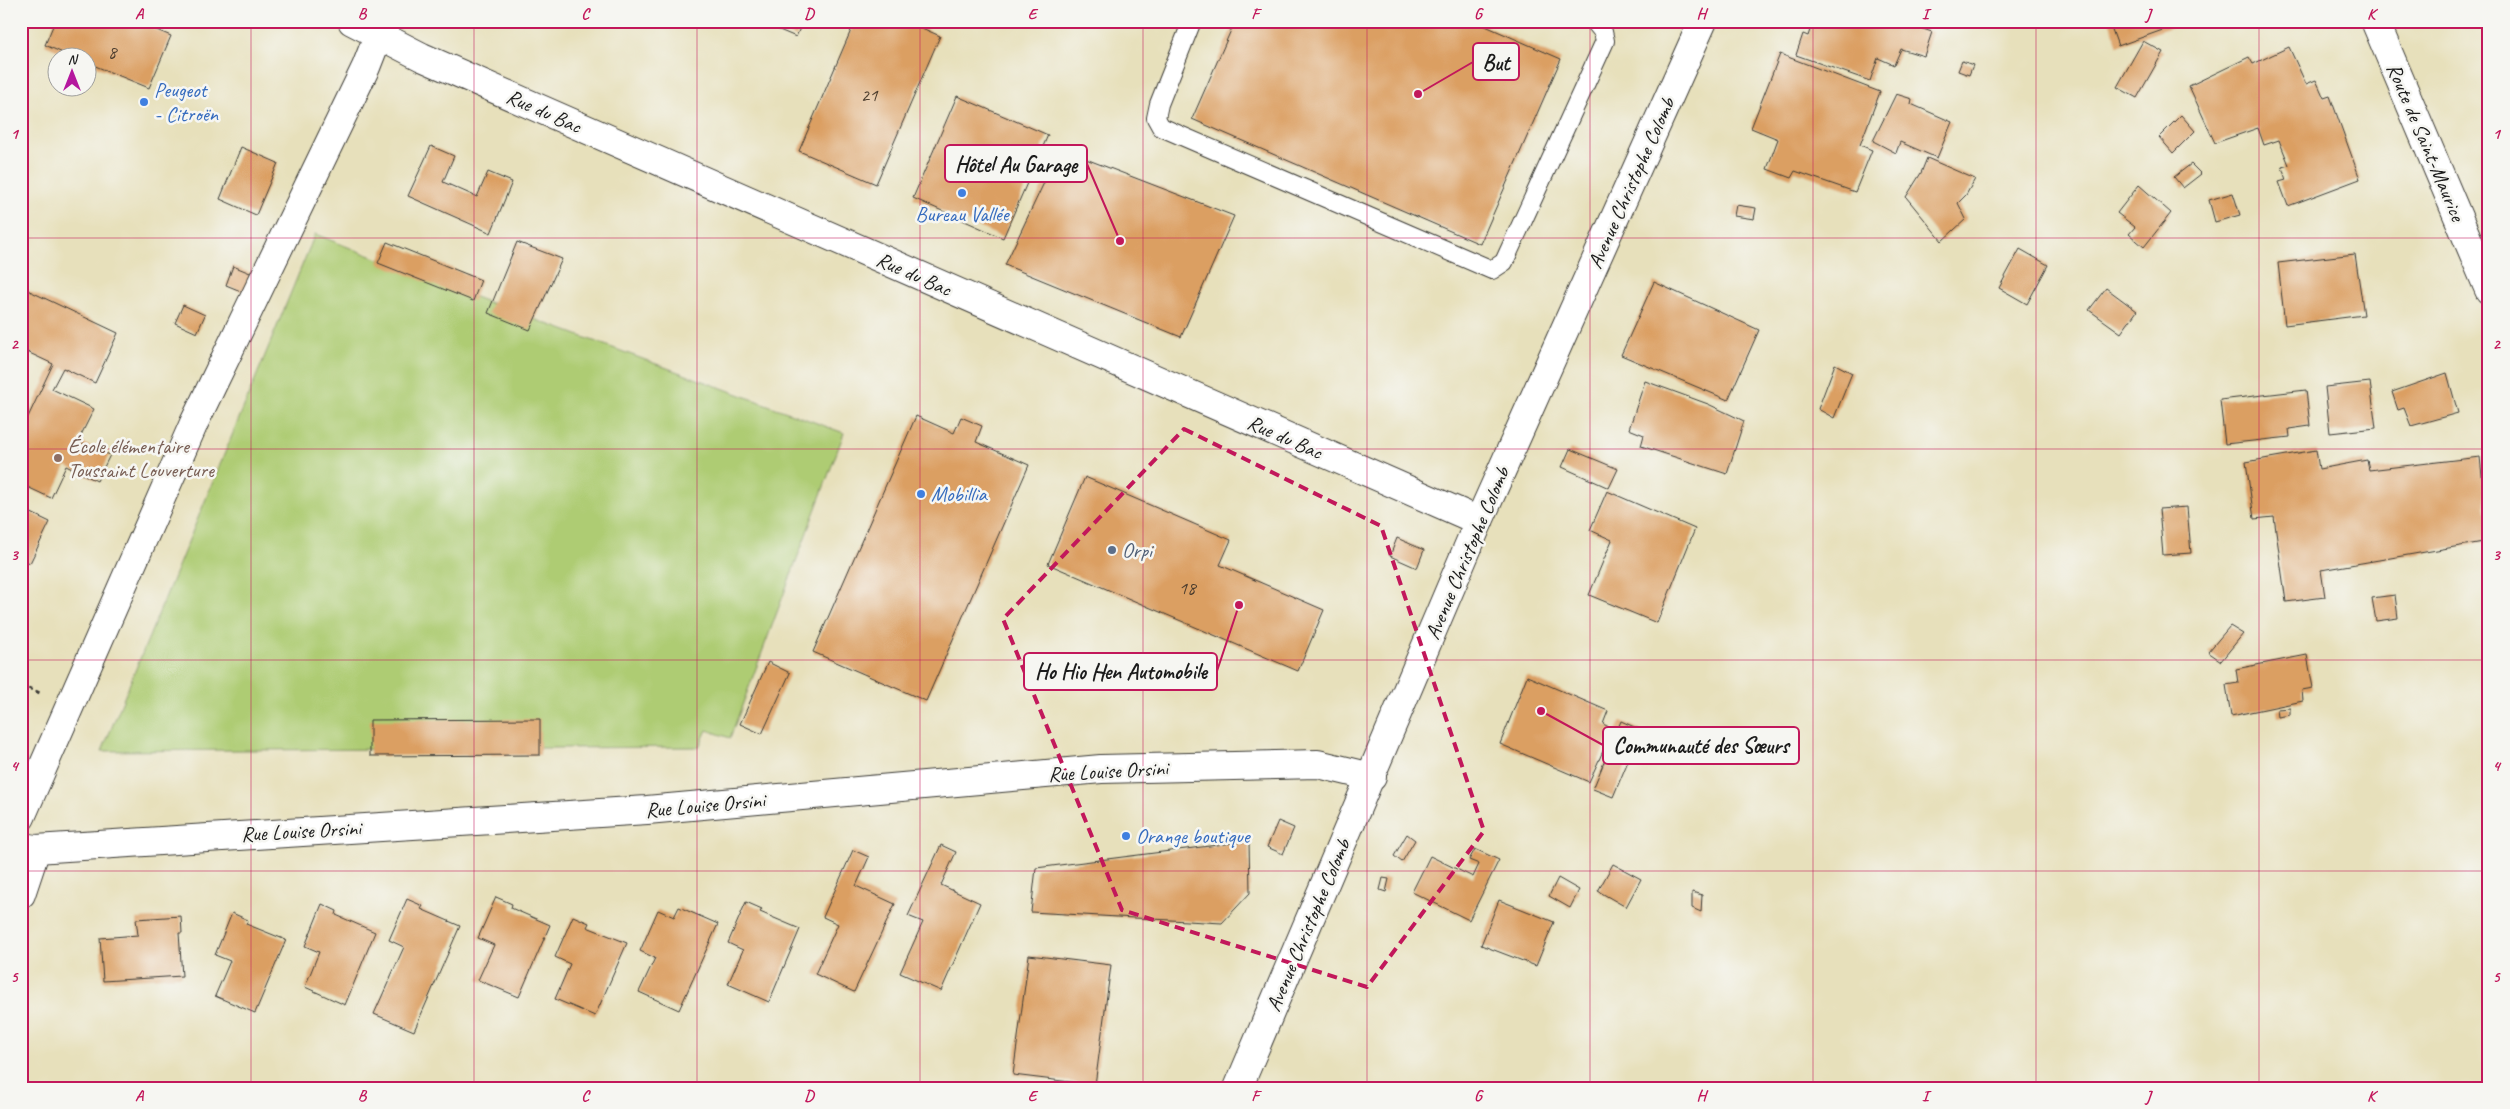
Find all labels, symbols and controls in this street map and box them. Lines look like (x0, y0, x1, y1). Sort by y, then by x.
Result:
text: A (135, 4, 145, 24)
text: B (358, 4, 368, 24)
text: C (581, 4, 591, 24)
text: D (804, 4, 815, 24)
text: E (1028, 4, 1039, 24)
text: F (1251, 4, 1262, 24)
text: G (1474, 4, 1484, 24)
text: H (1696, 4, 1708, 24)
text: I (1922, 4, 1932, 24)
text: J (2144, 4, 2153, 24)
text: K (2367, 4, 2379, 24)
house number: 8 (108, 40, 119, 64)
callout: But (1473, 43, 1519, 80)
north arrow (48, 48, 98, 98)
text: But (1483, 49, 1512, 77)
text: N (68, 51, 79, 68)
street label: Route de Saint-Maurice (2381, 59, 2472, 227)
place label: Peugeot - Citroën (154, 77, 219, 127)
street label: Rue du Bac (503, 83, 587, 140)
house number: 21 (860, 83, 879, 107)
street label: Avenue Christophe Colomb (1582, 92, 1681, 273)
marker: Peugeot - Citroën (138, 96, 150, 108)
text: 1 (10, 124, 19, 144)
text: 1 (2492, 124, 2501, 144)
callout: Hôtel Au Garage (945, 145, 1087, 182)
text: Hôtel Au Garage (955, 151, 1079, 179)
marker: Bureau Vallée (956, 187, 968, 199)
place label: Bureau Vallée (916, 201, 1011, 227)
street label: Rue du Bac (873, 246, 957, 303)
text: 2 (10, 334, 19, 354)
text: 2 (2492, 334, 2501, 354)
street label: Rue du Bac (1244, 409, 1328, 466)
place label: École élémentaire Toussaint Louverture (68, 433, 215, 483)
marker: École élémentaire Toussaint Louverture (52, 452, 64, 464)
street label: Avenue Christophe Colomb (1419, 461, 1516, 643)
place label: Mobillia (931, 481, 989, 507)
marker: Mobillia (915, 488, 927, 500)
place label: Orpi (1122, 537, 1155, 563)
marker: Orpi (1106, 544, 1118, 556)
text: 3 (10, 545, 19, 565)
text: 3 (2492, 545, 2501, 565)
house number: 18 (1178, 576, 1198, 600)
callout: Ho Hio Hen Automobile (1024, 653, 1217, 690)
text: Ho Hio Hen Automobile (1035, 658, 1209, 686)
callout: Communauté des Sœurs (1603, 727, 1799, 764)
text: Communauté des Sœurs (1613, 732, 1791, 760)
street label: Rue Louise Orsini (1047, 755, 1172, 787)
text: 4 (10, 756, 19, 776)
text: 4 (2492, 756, 2501, 776)
street label: Rue Louise Orsini (644, 787, 769, 823)
street label: Rue Louise Orsini (240, 815, 365, 847)
place label: Orange boutique (1136, 823, 1252, 849)
marker: Orange boutique (1120, 830, 1132, 842)
street label: Avenue Christophe Colomb (1260, 833, 1357, 1015)
text: 5 (11, 967, 20, 987)
text: 5 (2493, 967, 2502, 987)
text: A (135, 1086, 145, 1106)
text: B (358, 1086, 368, 1106)
text: C (581, 1086, 591, 1106)
text: D (804, 1086, 815, 1106)
text: E (1028, 1086, 1039, 1106)
text: F (1251, 1086, 1262, 1106)
text: G (1474, 1086, 1484, 1106)
text: H (1696, 1086, 1708, 1106)
text: I (1922, 1086, 1932, 1106)
text: J (2144, 1086, 2153, 1106)
text: K (2367, 1086, 2379, 1106)

